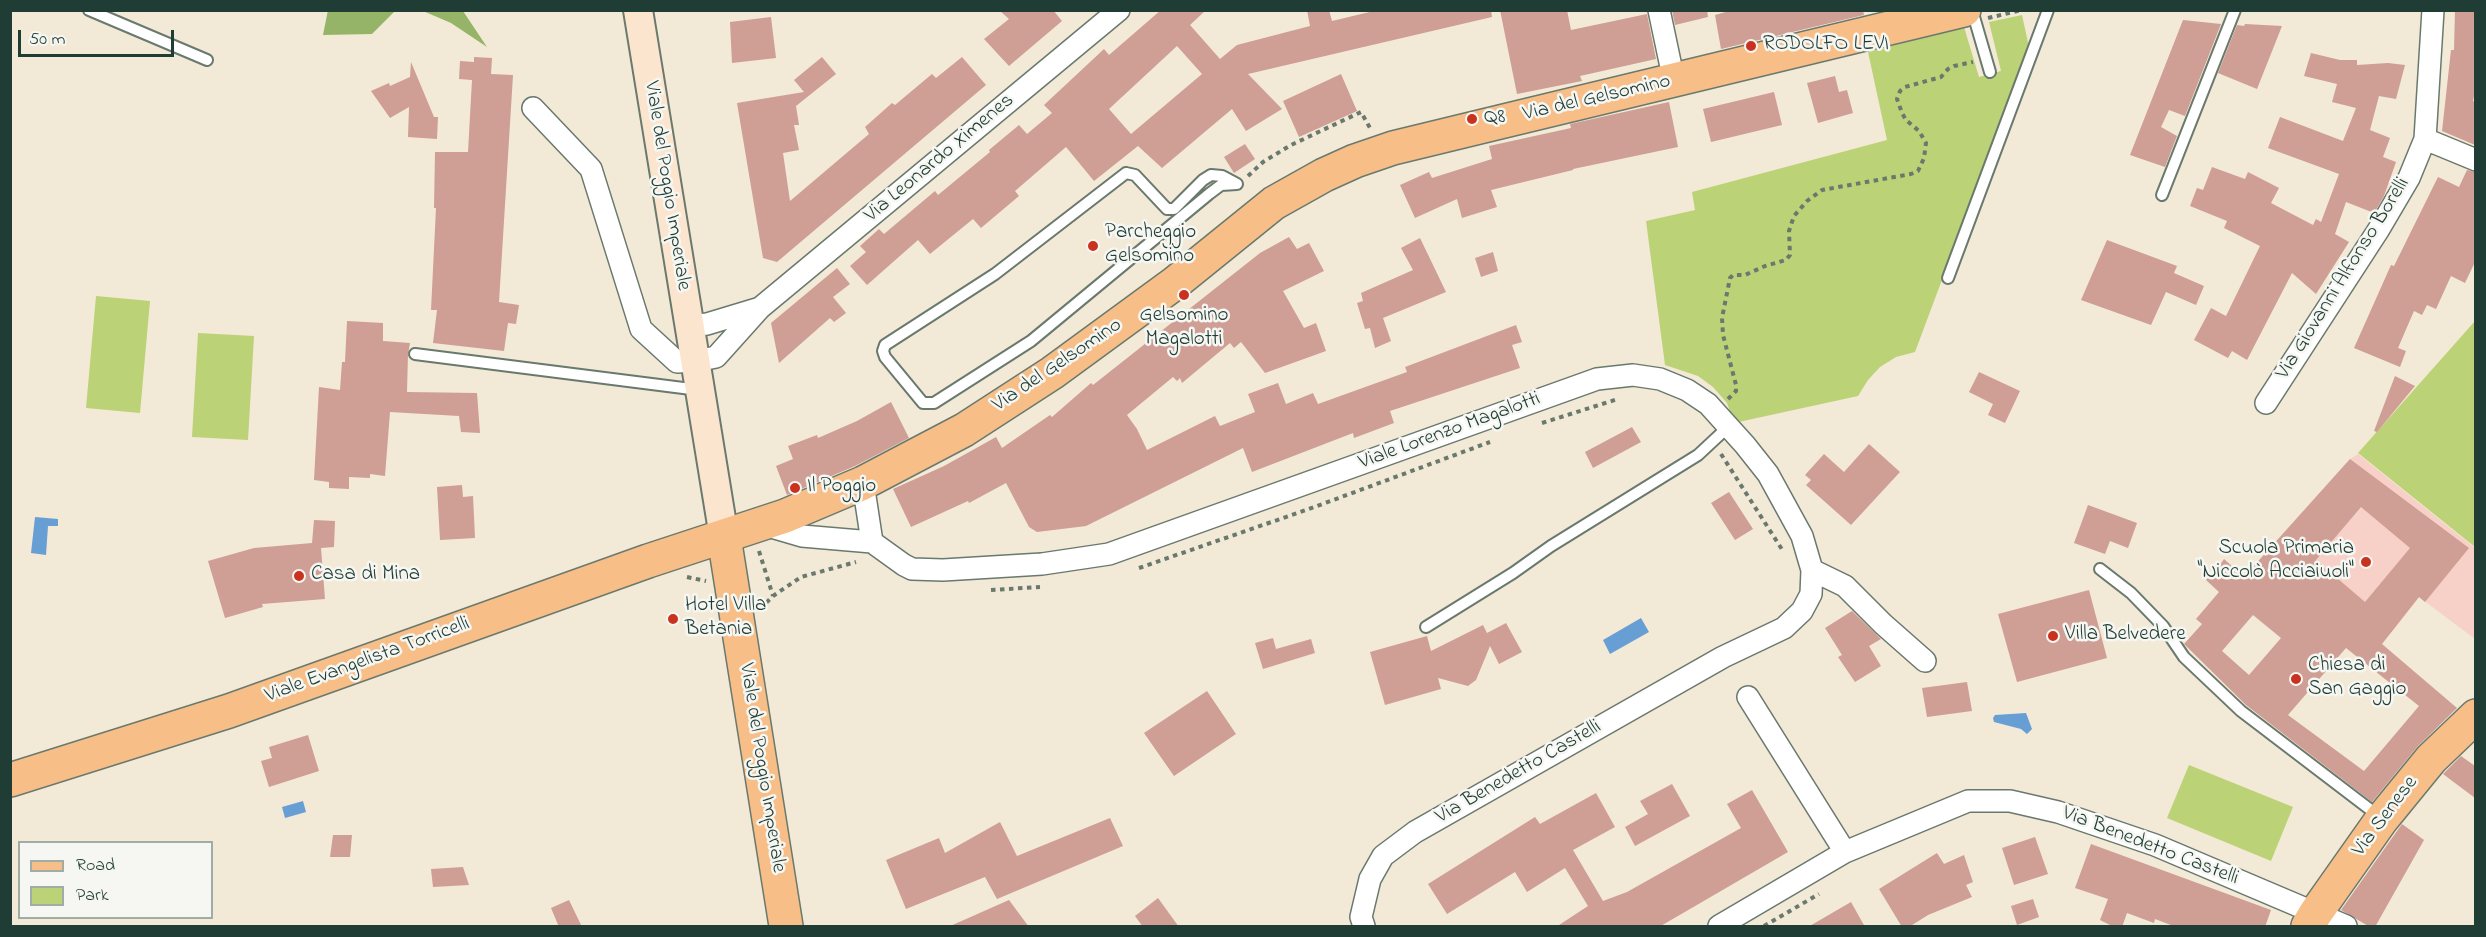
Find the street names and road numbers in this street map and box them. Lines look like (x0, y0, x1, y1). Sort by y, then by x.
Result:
street label: Via del Gelsomino (1521, 70, 1673, 128)
street label: Viale del Poggio Imperiale (637, 80, 695, 292)
street label: Via Leonardo Ximenes (860, 89, 1020, 229)
street label: Via Giovanni Alfonso Borelli (2272, 173, 2416, 385)
street label: Via del Gelsomino (989, 314, 1127, 418)
street label: Viale Lorenzo Magalotti (1356, 387, 1544, 477)
street label: Viale Evangelista Torricelli (262, 612, 474, 710)
street label: Viale del Poggio Imperiale (732, 662, 790, 874)
street label: Via Benedetto Castelli (1432, 715, 1606, 831)
street label: Via Senese (2348, 772, 2424, 862)
street label: Via Benedetto Castelli (2058, 802, 2242, 892)

